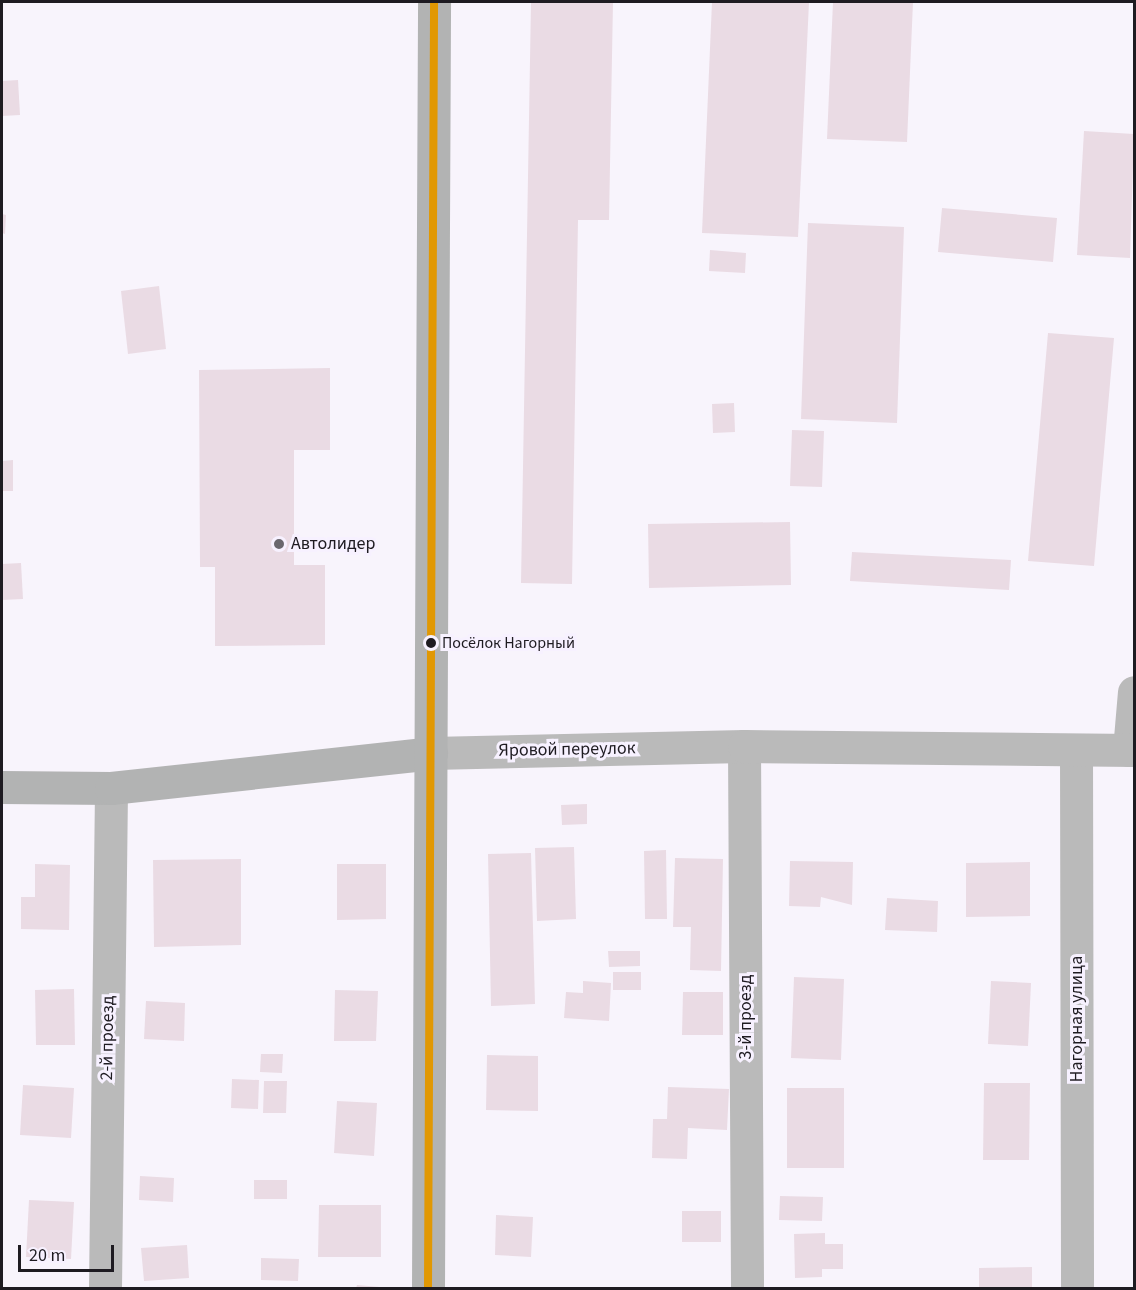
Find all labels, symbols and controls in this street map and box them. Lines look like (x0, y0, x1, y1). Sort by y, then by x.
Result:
place label: Автолидер (291, 533, 376, 555)
marker: Автолидер (272, 537, 286, 551)
place label: Посёлок Нагорный (442, 633, 575, 653)
marker: Посёлок Нагорный (425, 637, 437, 649)
street label: Яровой переулок (498, 738, 636, 762)
street label: Нагорная улица (1066, 956, 1088, 1082)
street label: 3-й проезд (735, 975, 757, 1059)
street label: 2-й проезд (96, 995, 120, 1081)
scale bar (21, 1233, 117, 1271)
text: 20 m (29, 1243, 65, 1268)

